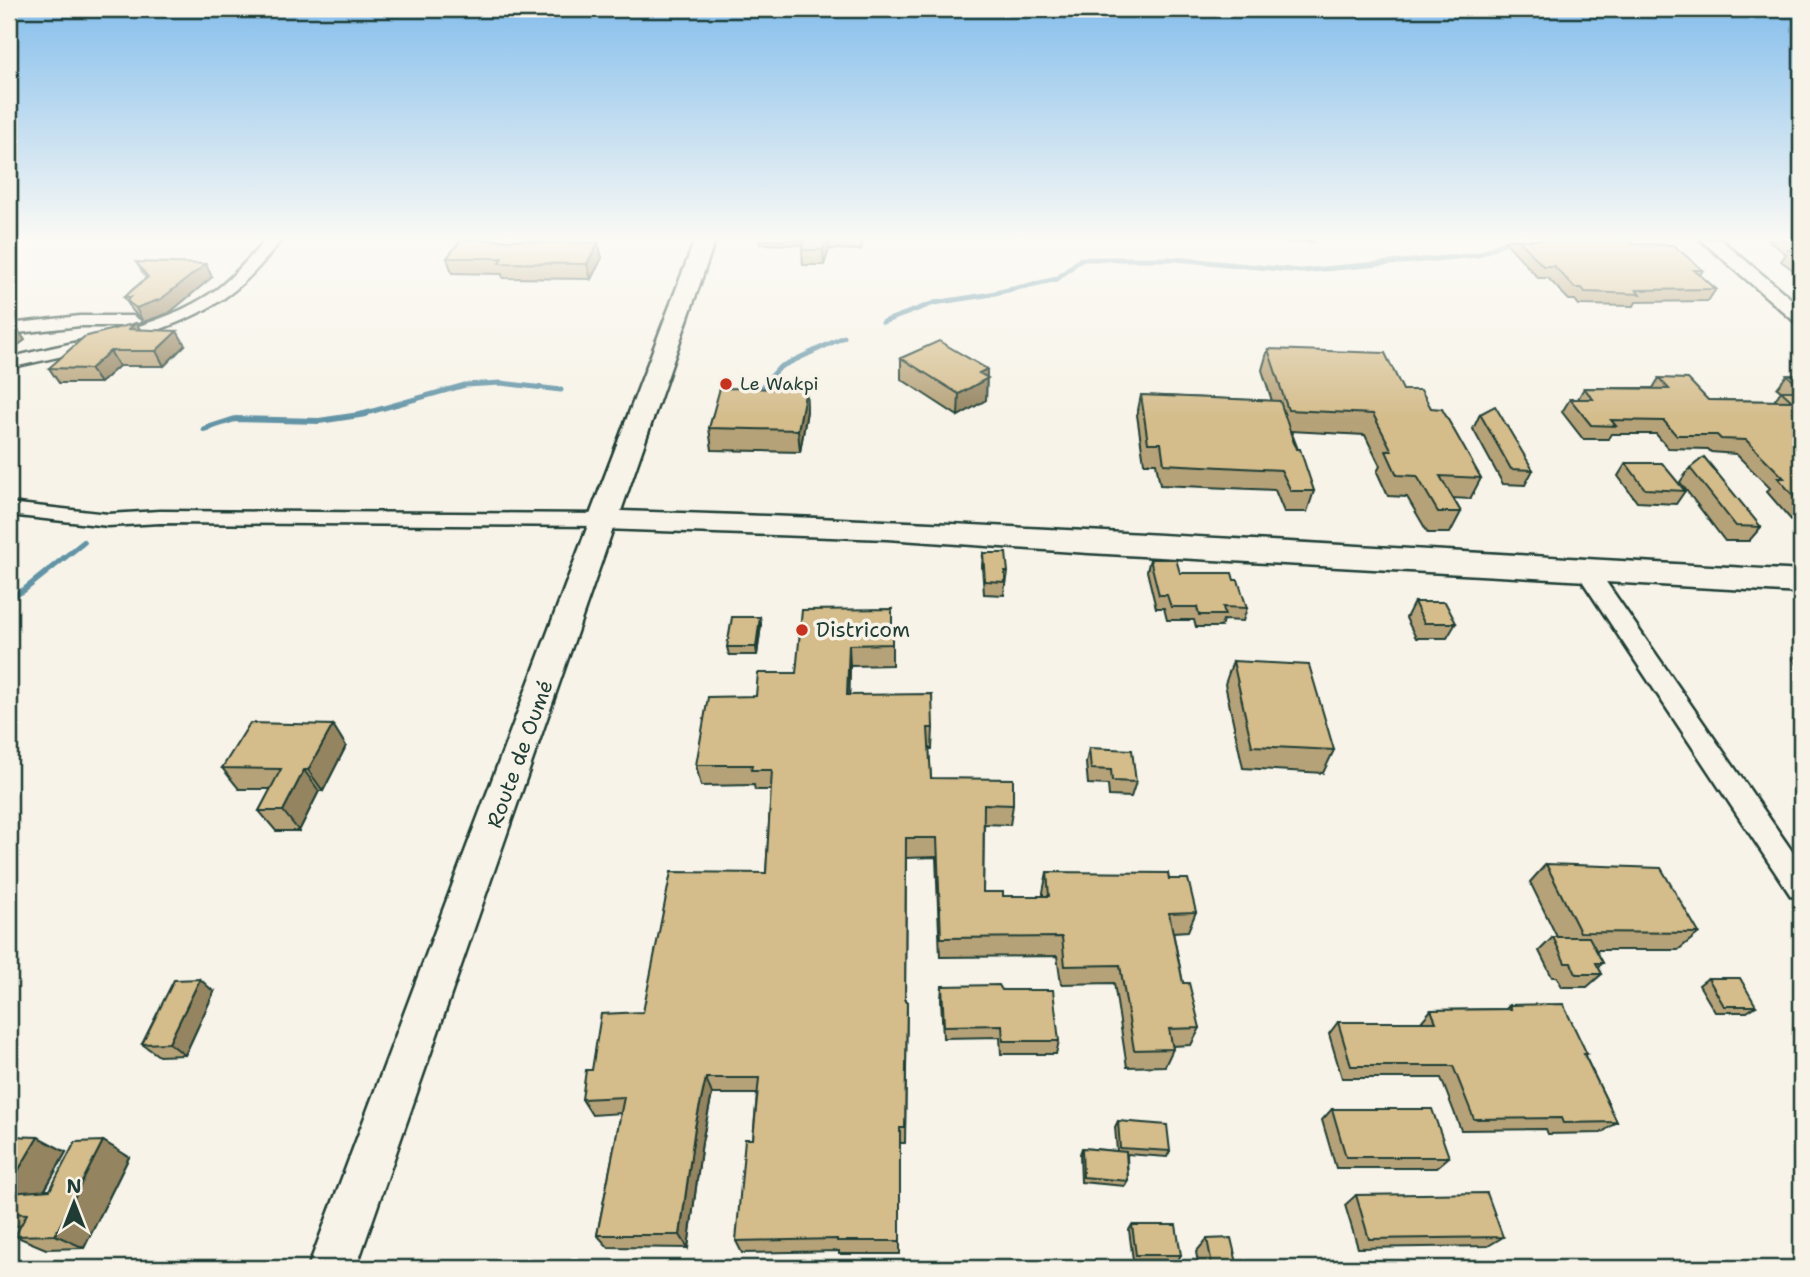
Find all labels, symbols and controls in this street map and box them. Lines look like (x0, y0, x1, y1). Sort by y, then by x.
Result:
place label: Le Wakpi (740, 372, 819, 396)
marker: Le Wakpi (718, 376, 734, 392)
place label: Districom (816, 616, 910, 644)
marker: Districom (794, 622, 810, 638)
street label: Route de Oumé (480, 676, 560, 832)
north arrow (38, 1168, 108, 1238)
text: N (66, 1174, 82, 1199)

